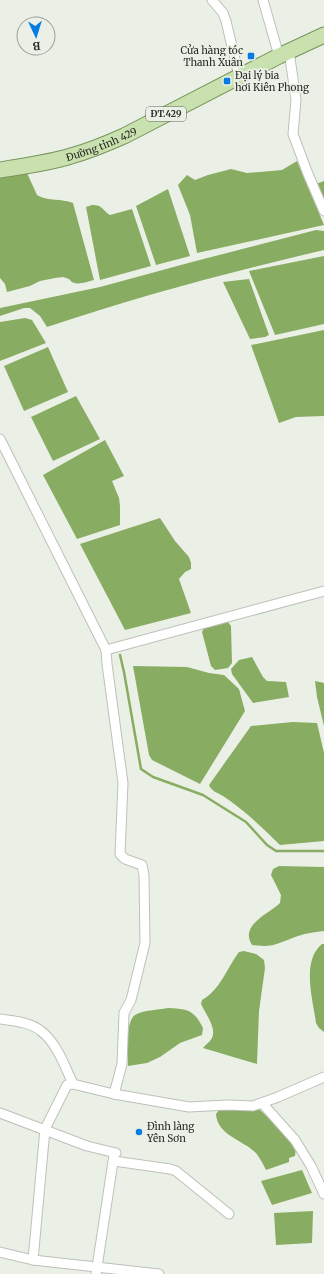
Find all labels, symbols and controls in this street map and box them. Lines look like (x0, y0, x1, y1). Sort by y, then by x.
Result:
north arrow (16, 16, 56, 56)
text: B (32, 39, 41, 53)
place label: Cửa hàng tóc Thanh Xuân (181, 44, 243, 69)
marker: Cửa hàng tóc Thanh Xuân (246, 51, 256, 61)
place label: Đại lý bia hơi Kiên Phong (235, 69, 309, 94)
marker: Đại lý bia hơi Kiên Phong (222, 76, 232, 86)
road number: ĐT.429 (146, 107, 186, 121)
street label: Đường tỉnh 429 (64, 124, 139, 164)
place label: Đình làng Yên Sơn (146, 1120, 194, 1145)
marker: Đình làng Yên Sơn (134, 1127, 144, 1137)

